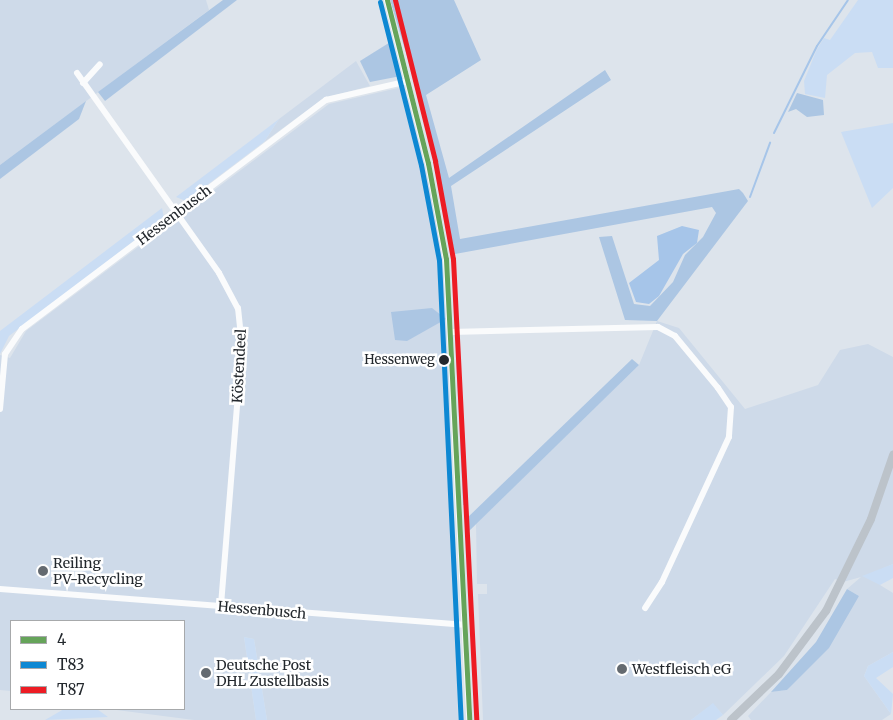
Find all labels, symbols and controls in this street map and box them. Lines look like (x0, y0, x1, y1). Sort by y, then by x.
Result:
street label: Hessenbusch (133, 182, 215, 248)
street label: Köstendeel (229, 328, 249, 404)
place label: Hessenweg (364, 352, 435, 368)
marker: Hessenweg (439, 355, 449, 365)
place label: Reiling PV-Recycling (53, 555, 143, 588)
marker: Reiling PV-Recycling (37, 565, 49, 577)
street label: Hessenbusch (217, 598, 307, 622)
legend (10, 620, 185, 710)
text: 4 (57, 630, 66, 649)
text: T83 (57, 655, 84, 674)
place label: Deutsche Post DHL Zustellbasis (216, 657, 329, 690)
place label: Westfleisch eG (632, 661, 731, 677)
marker: Westfleisch eG (616, 663, 628, 675)
marker: Deutsche Post DHL Zustellbasis (200, 667, 212, 679)
text: T87 (57, 680, 85, 699)

